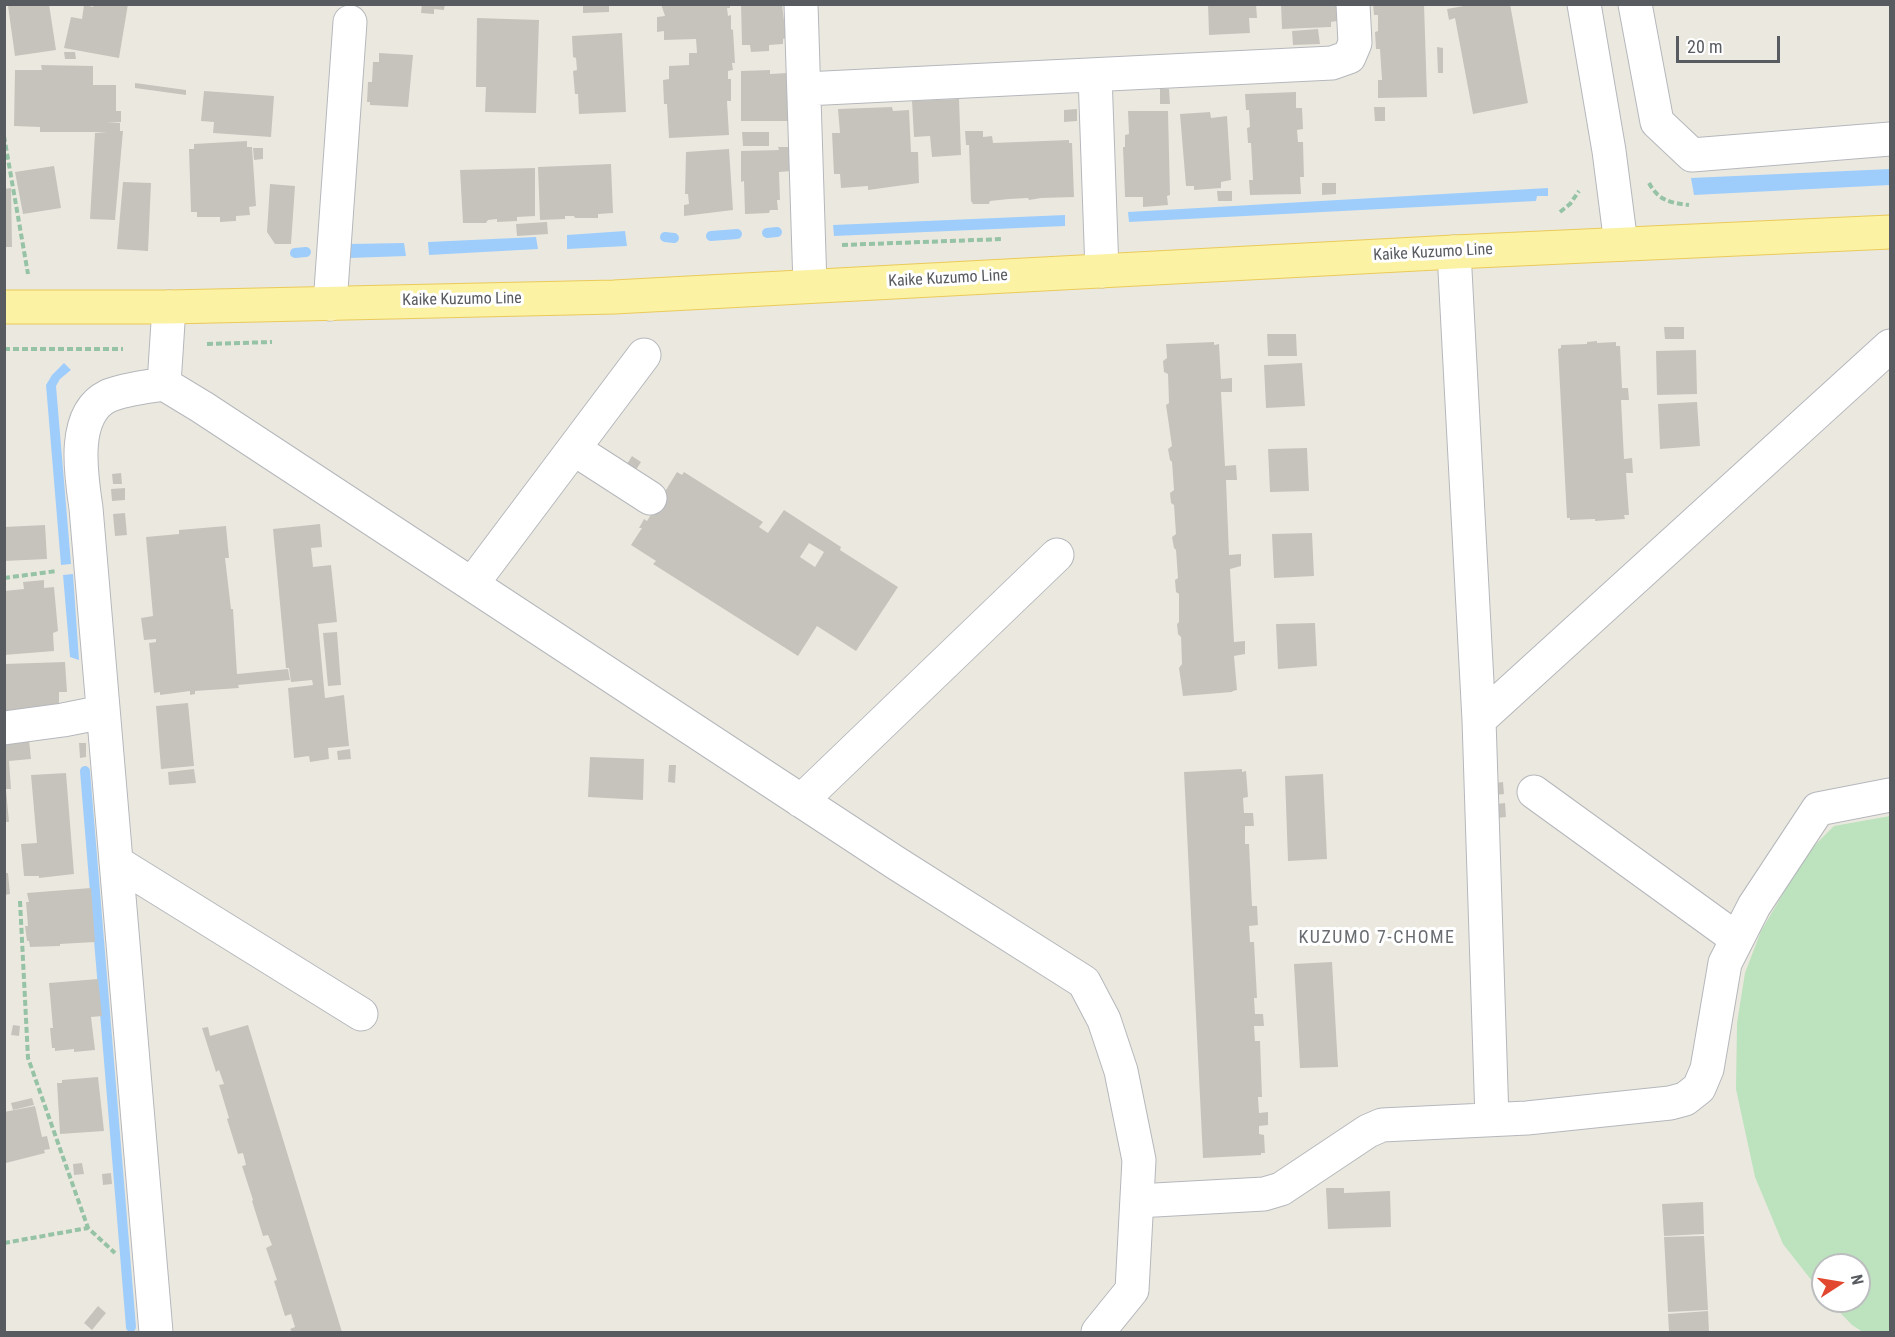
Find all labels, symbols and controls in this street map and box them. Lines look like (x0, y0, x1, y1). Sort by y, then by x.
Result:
scale bar (1679, 24, 1782, 62)
text: 20 m (1687, 36, 1722, 57)
street label: Kaike Kuzumo Line (1373, 240, 1493, 266)
street label: Kaike Kuzumo Line (888, 266, 1008, 292)
street label: Kaike Kuzumo Line (402, 289, 522, 311)
district label: KUZUMO 7-CHOME (1298, 927, 1456, 949)
north arrow (1811, 1253, 1871, 1313)
text: N (1847, 1273, 1867, 1286)

